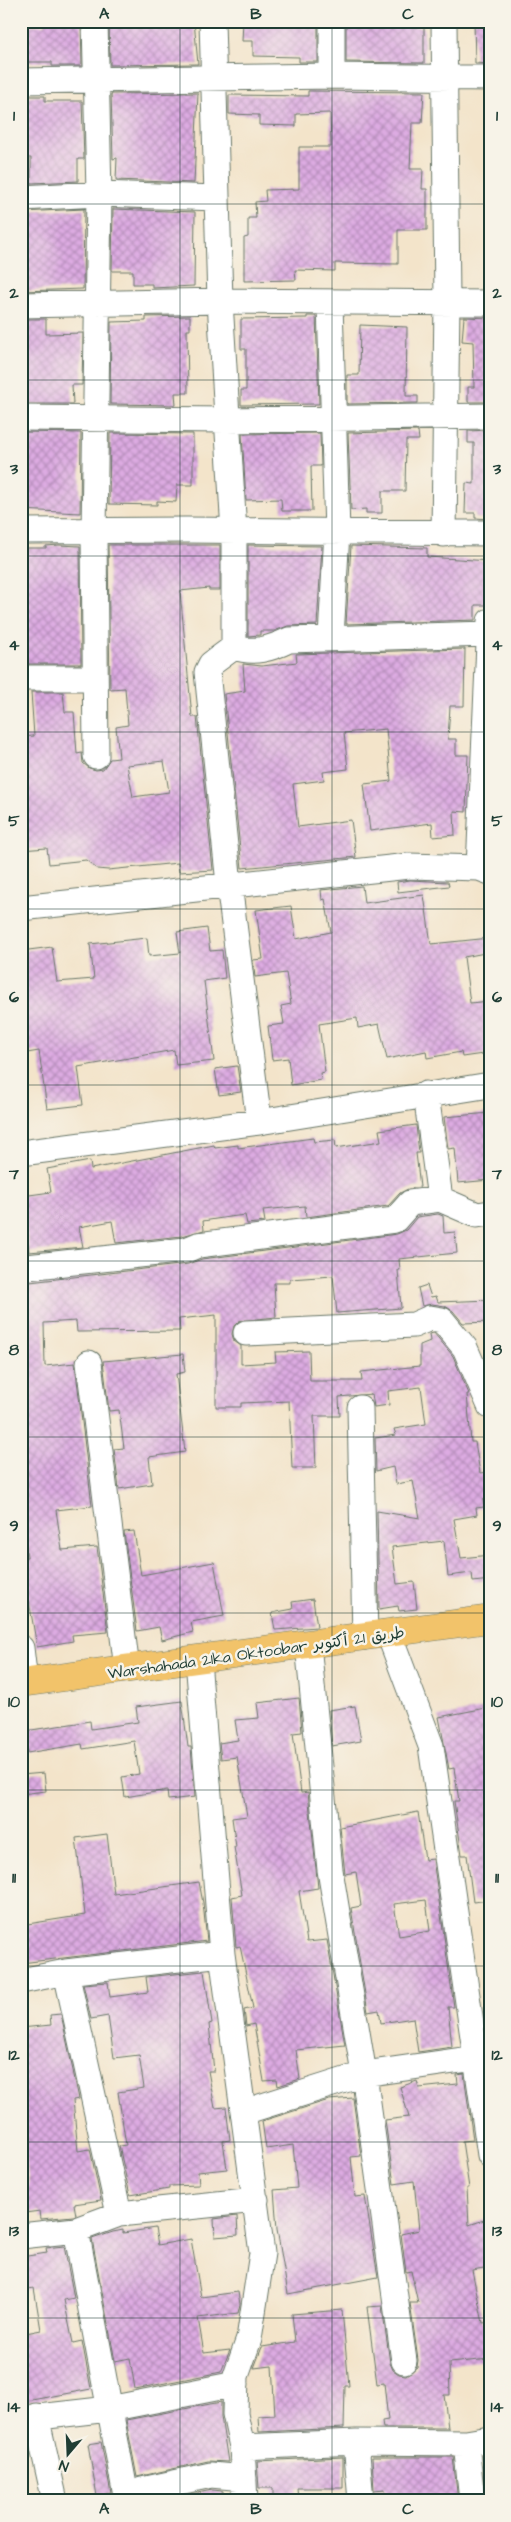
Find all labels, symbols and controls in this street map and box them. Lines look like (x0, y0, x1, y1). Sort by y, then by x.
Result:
text: A (99, 3, 110, 25)
text: B (250, 3, 262, 25)
text: C (402, 3, 414, 25)
text: 1 (13, 105, 16, 127)
text: 1 (496, 105, 499, 127)
text: 2 (8, 282, 19, 304)
text: 2 (491, 282, 502, 304)
text: 3 (9, 458, 19, 480)
text: 3 (492, 458, 502, 480)
text: 4 (9, 634, 20, 656)
text: 4 (492, 634, 503, 656)
text: 5 (8, 810, 20, 832)
text: 5 (491, 810, 503, 832)
text: 6 (9, 986, 19, 1008)
text: 6 (492, 986, 502, 1008)
text: 7 (8, 1163, 19, 1185)
text: 7 (491, 1163, 502, 1185)
text: 8 (9, 1339, 20, 1361)
text: 8 (492, 1339, 503, 1361)
text: 9 (9, 1515, 19, 1537)
text: 9 (492, 1515, 502, 1537)
street label: Warshahada 21ka Oktoobar طريق 21 أكتوبر (106, 1621, 406, 1685)
text: 10 (8, 1691, 20, 1713)
text: 10 (491, 1691, 503, 1713)
text: 11 (12, 1867, 17, 1889)
text: 11 (495, 1867, 500, 1889)
text: 12 (8, 2044, 20, 2066)
text: 12 (491, 2044, 503, 2066)
text: 13 (9, 2220, 20, 2242)
text: 13 (492, 2220, 503, 2242)
text: 14 (8, 2396, 21, 2418)
text: 14 (491, 2396, 504, 2418)
north arrow (42, 2430, 92, 2480)
text: N (56, 2454, 72, 2476)
text: A (99, 2498, 110, 2520)
text: B (250, 2498, 262, 2520)
text: C (402, 2498, 414, 2520)

